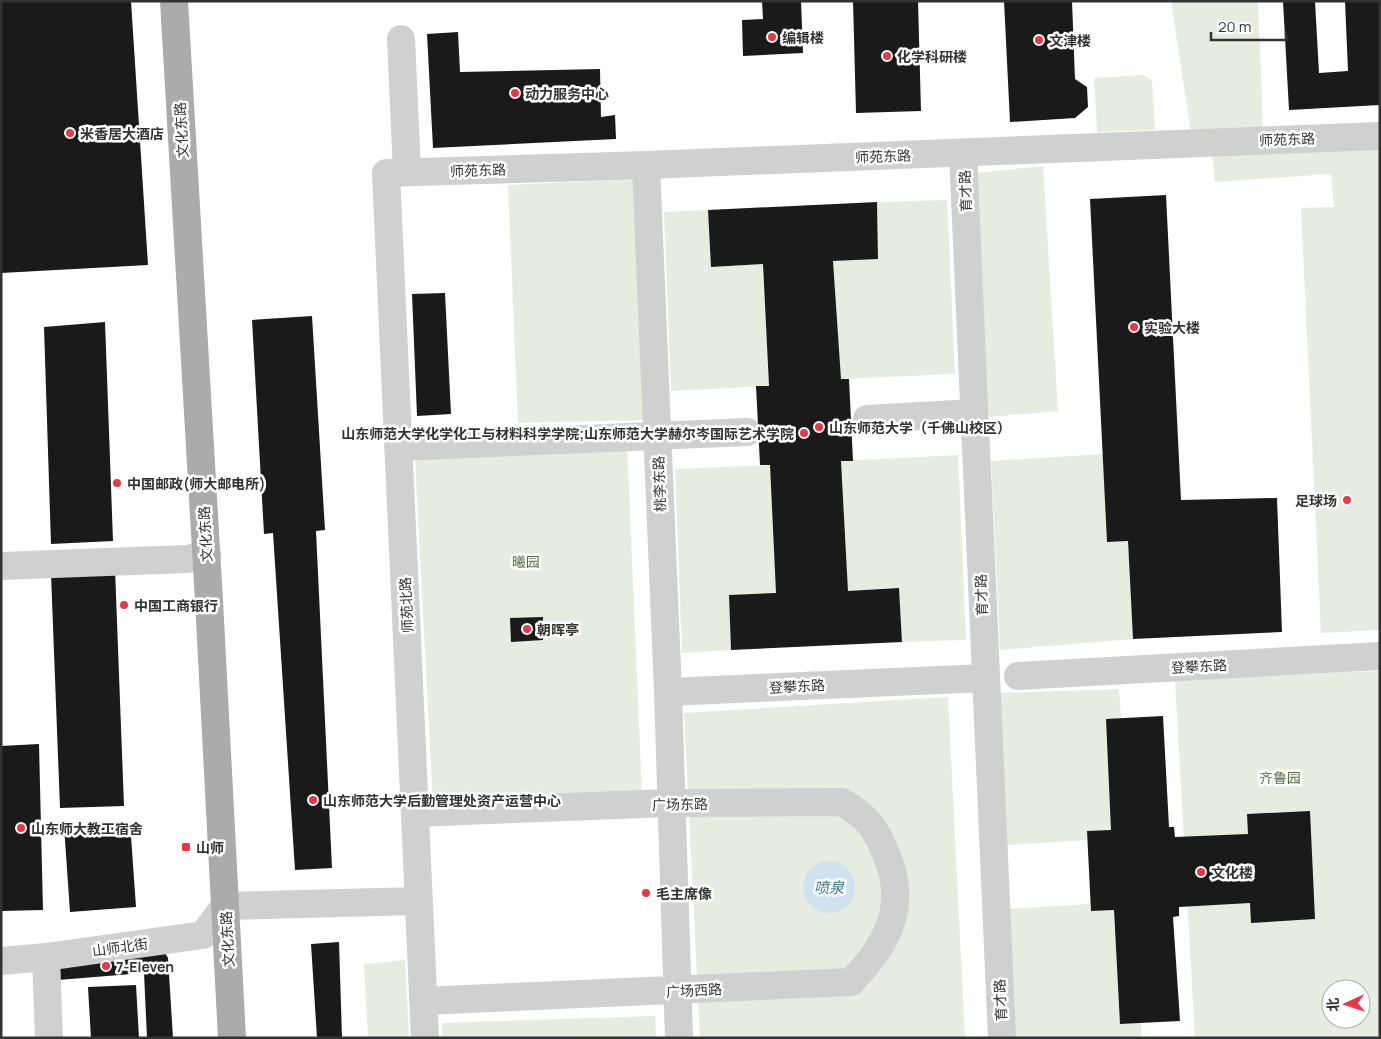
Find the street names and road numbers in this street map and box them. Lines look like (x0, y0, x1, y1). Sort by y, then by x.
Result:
street label: 文化东路 (170, 102, 192, 158)
street label: 师苑东路 (1259, 129, 1315, 149)
street label: 师苑东路 (855, 146, 911, 166)
street label: 师苑东路 (450, 160, 506, 180)
street label: 育才路 (955, 170, 975, 212)
street label: 桃李东路 (649, 456, 669, 512)
street label: 文化东路 (194, 506, 216, 562)
street label: 育才路 (971, 574, 991, 616)
street label: 师苑北路 (395, 577, 417, 633)
street label: 登攀东路 (1171, 655, 1227, 677)
street label: 登攀东路 (769, 675, 825, 697)
street label: 广场东路 (652, 794, 708, 814)
street label: 文化东路 (216, 911, 238, 967)
street label: 山师北街 (91, 934, 149, 960)
street label: 广场西路 (666, 979, 722, 1001)
street label: 育才路 (989, 979, 1011, 1021)

